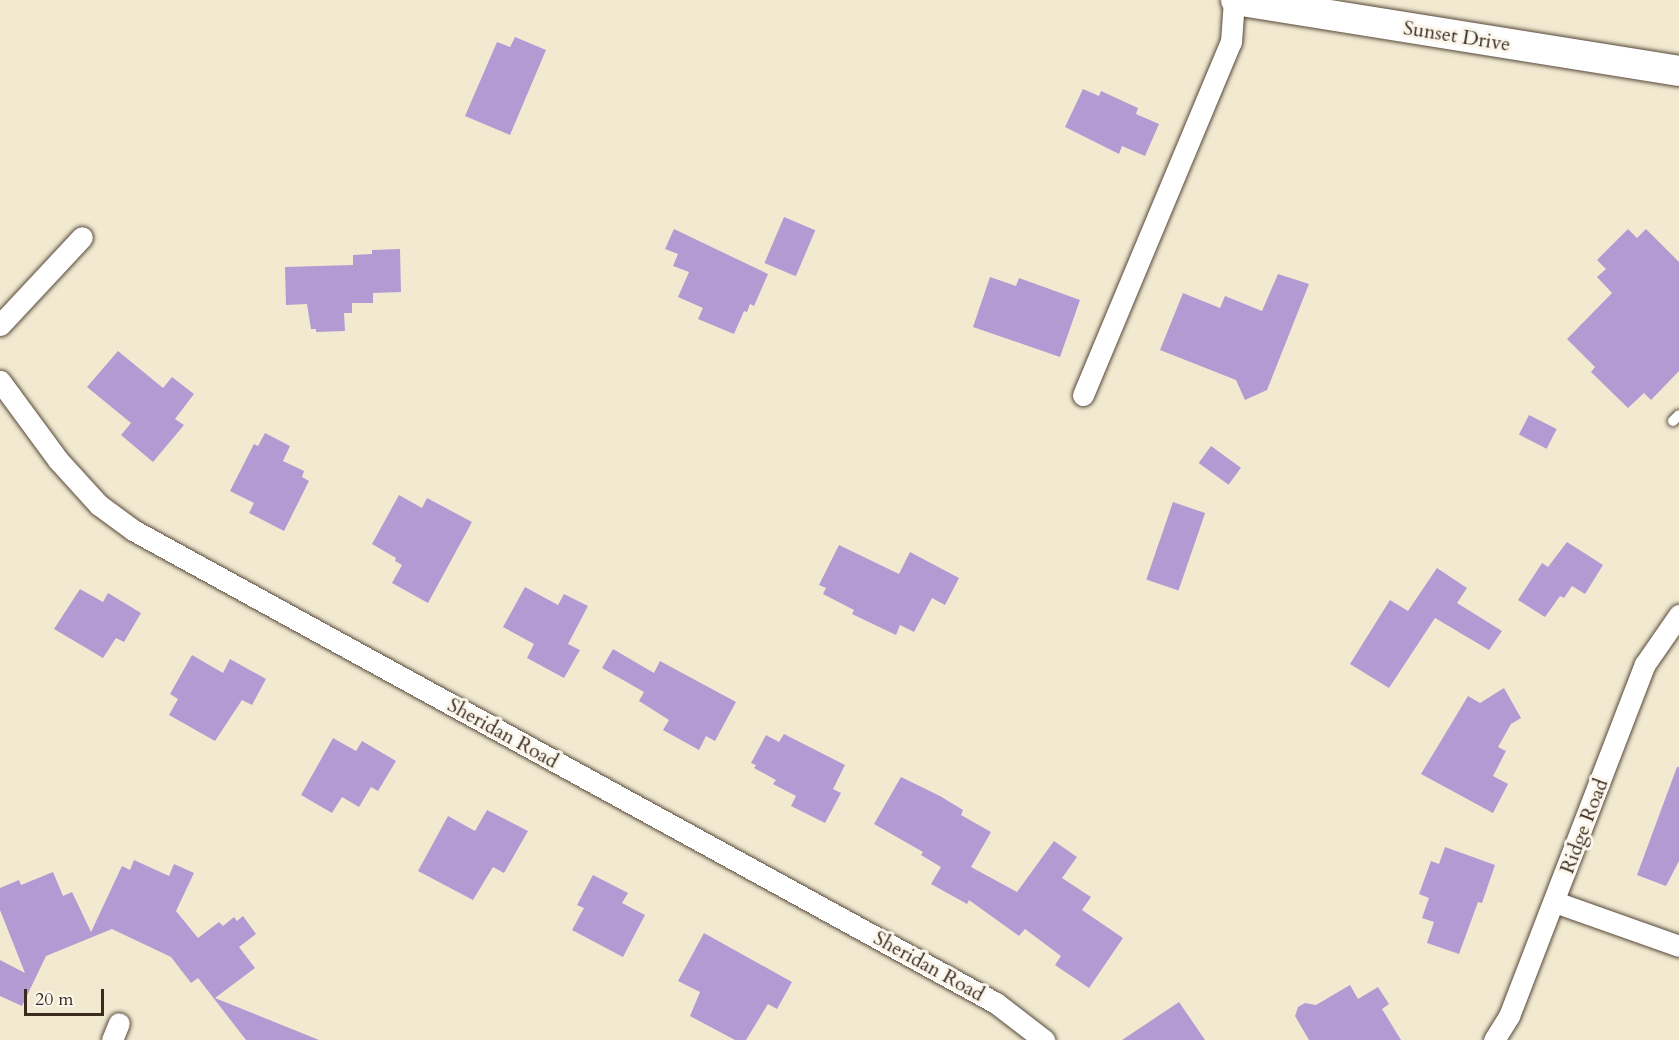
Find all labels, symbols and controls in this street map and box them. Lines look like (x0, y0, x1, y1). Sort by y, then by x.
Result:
street label: Sunset Drive (1402, 16, 1512, 56)
street label: Sheridan Road (443, 693, 563, 773)
street label: Ridge Road (1555, 775, 1613, 877)
street label: Sheridan Road (869, 926, 989, 1006)
scale bar (27, 977, 106, 1015)
text: 20 m (35, 987, 74, 1012)

